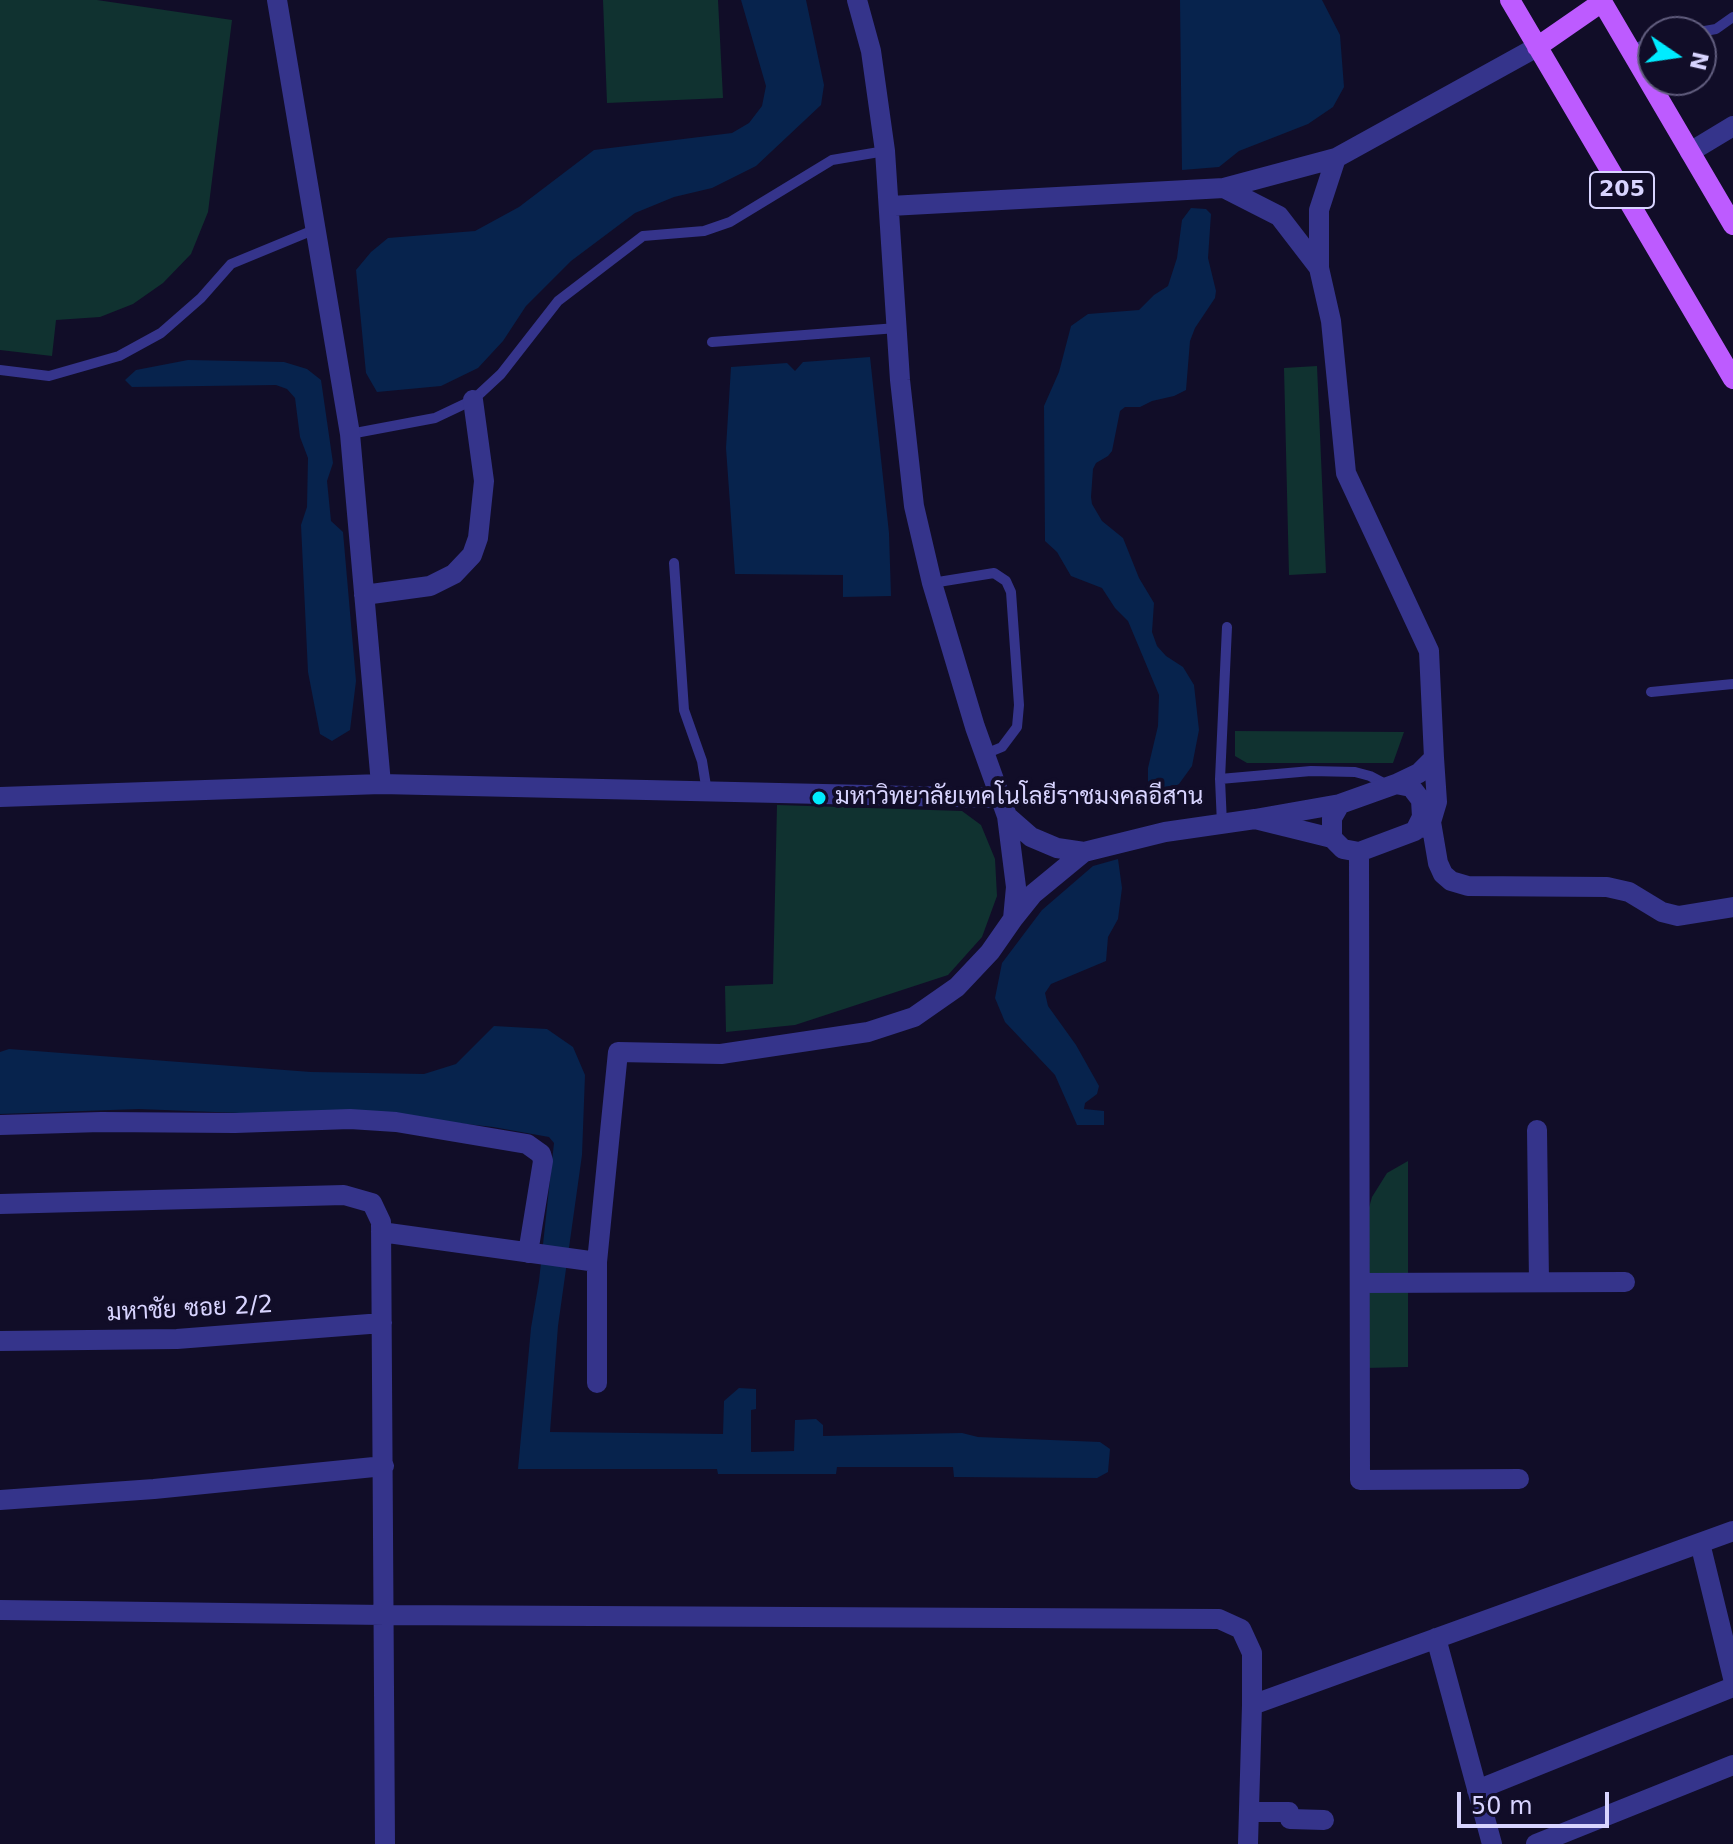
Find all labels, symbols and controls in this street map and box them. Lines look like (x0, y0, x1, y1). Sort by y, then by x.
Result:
north arrow (1637, 16, 1717, 96)
text: N (1685, 49, 1713, 73)
road number: 205 (1590, 172, 1654, 208)
place label: มหาวิทยาลัยเทคโนโลยีราชมงคลอีสาน (835, 784, 1203, 812)
marker: มหาวิทยาลัยเทคโนโลยีราชมงคลอีสาน (810, 789, 828, 807)
street label: มหาชัย ซอย 2/2 (106, 1291, 274, 1329)
scale bar (1461, 1776, 1613, 1826)
text: 50 m (1471, 1792, 1533, 1820)

